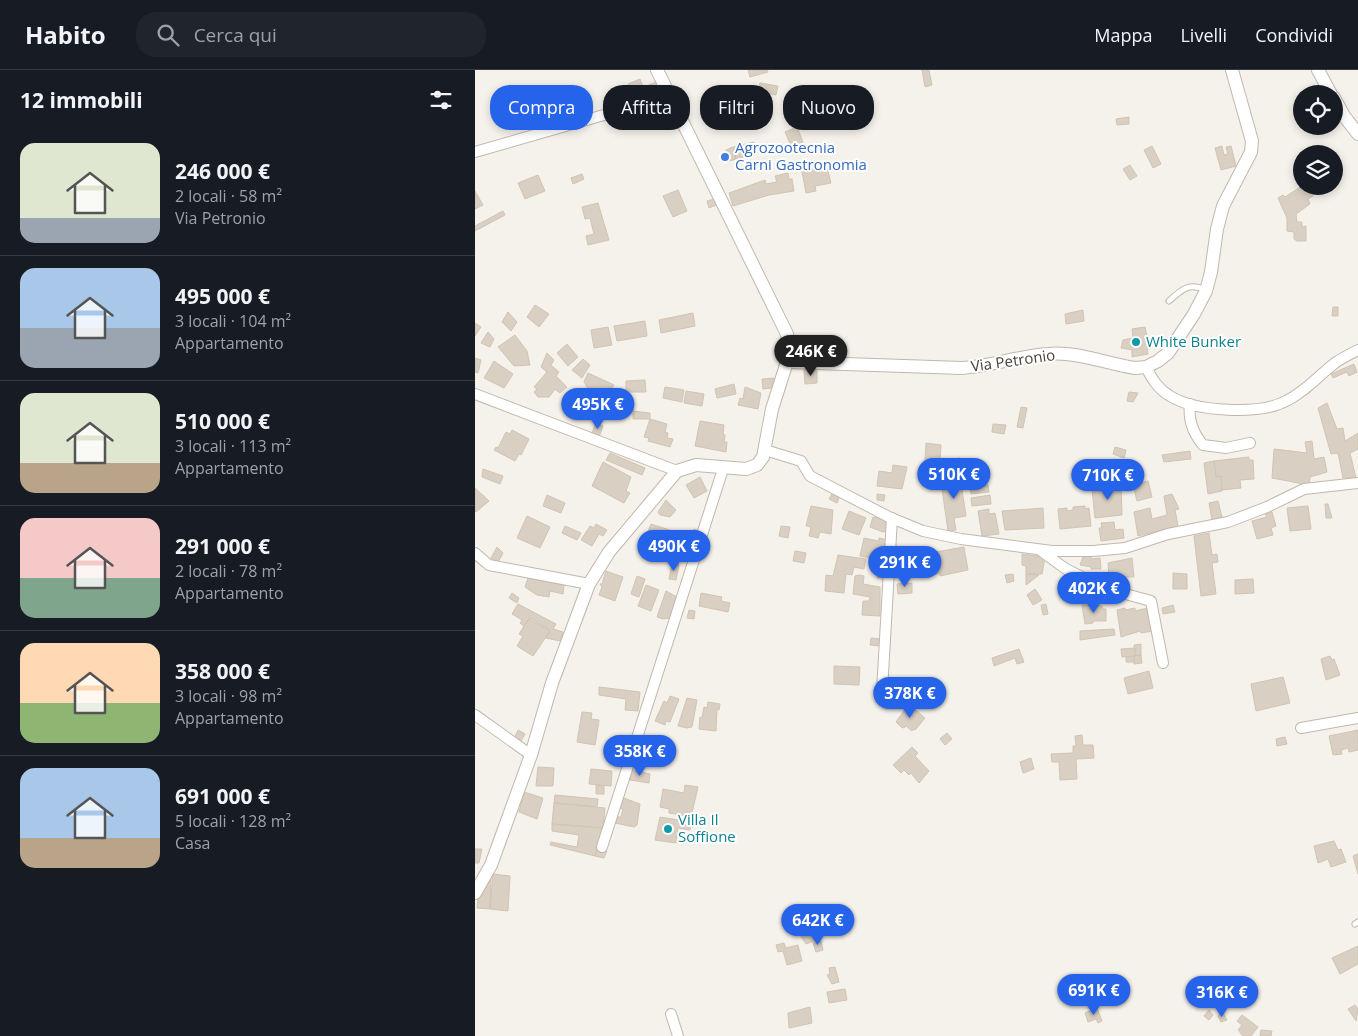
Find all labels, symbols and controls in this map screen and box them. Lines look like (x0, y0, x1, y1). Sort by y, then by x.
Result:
search box (136, 12, 486, 57)
text: Habito (25, 18, 106, 51)
icon: search (154, 21, 182, 49)
text: Cerca qui (194, 22, 277, 48)
text: Mappa (1094, 23, 1152, 47)
text: Livelli (1180, 23, 1227, 47)
text: Condividi (1255, 23, 1333, 47)
chip: Compra (490, 85, 593, 130)
chip: Affitta (603, 85, 690, 130)
chip: Filtri (700, 85, 773, 130)
chip: Nuovo (783, 85, 874, 130)
map controls (1293, 85, 1343, 195)
button: locate (1293, 85, 1343, 135)
text: 12 immobili (20, 86, 143, 114)
icon: filters (427, 86, 455, 114)
place label: Agrozootecnia Carni Gastronomia (735, 137, 867, 174)
button: layers (1293, 145, 1343, 195)
marker: Agrozootecnia Carni Gastronomia (719, 151, 731, 163)
text: 246 000 € (175, 157, 270, 185)
icon: home (60, 163, 120, 223)
text: 2 locali · 58 m² (175, 185, 282, 207)
text: Via Petronio (175, 207, 266, 229)
text: 495 000 € (175, 282, 270, 310)
icon: home (60, 288, 120, 348)
text: 3 locali · 104 m² (175, 310, 291, 332)
place label: White Bunker (1146, 331, 1241, 351)
text: Appartamento (175, 332, 284, 354)
pin: 246K € (770, 334, 852, 377)
marker: White Bunker (1130, 336, 1142, 348)
text: 246K € (785, 340, 837, 362)
street label: Via Petronio (969, 344, 1056, 376)
pin: 495K € (557, 388, 639, 430)
text: 495K € (572, 393, 624, 415)
text: 510 000 € (175, 407, 270, 435)
icon: home (60, 413, 120, 473)
text: 3 locali · 113 m² (175, 435, 291, 457)
text: Appartamento (175, 457, 284, 479)
pin: 510K € (913, 458, 995, 500)
pin: 710K € (1067, 458, 1149, 501)
text: 510K € (928, 463, 980, 485)
text: 710K € (1082, 464, 1134, 486)
pin: 490K € (633, 530, 715, 572)
text: 291 000 € (175, 532, 270, 560)
text: 490K € (648, 535, 700, 557)
icon: home (60, 538, 120, 598)
pin: 291K € (864, 546, 946, 588)
text: 291K € (879, 551, 931, 573)
text: 2 locali · 78 m² (175, 560, 282, 582)
pin: 402K € (1053, 572, 1135, 614)
text: 402K € (1068, 577, 1120, 599)
text: Appartamento (175, 582, 284, 604)
text: 358 000 € (175, 657, 270, 685)
icon: home (60, 663, 120, 723)
pin: 378K € (869, 676, 951, 719)
text: 378K € (884, 682, 936, 704)
text: 3 locali · 98 m² (175, 685, 282, 707)
text: Appartamento (175, 707, 284, 729)
pin: 358K € (599, 734, 681, 777)
text: 358K € (614, 740, 666, 762)
text: 691 000 € (175, 782, 270, 810)
icon: home (60, 788, 120, 848)
place label: Villa Il Soffione (678, 809, 736, 846)
text: 5 locali · 128 m² (175, 810, 291, 832)
marker: Villa Il Soffione (662, 823, 674, 835)
text: Casa (175, 832, 210, 854)
pin: 642K € (777, 904, 859, 946)
text: 642K € (792, 909, 844, 931)
pin: 691K € (1053, 974, 1135, 1016)
pin: 316K € (1181, 976, 1263, 1018)
text: 691K € (1068, 979, 1120, 1001)
text: 316K € (1196, 981, 1248, 1003)

